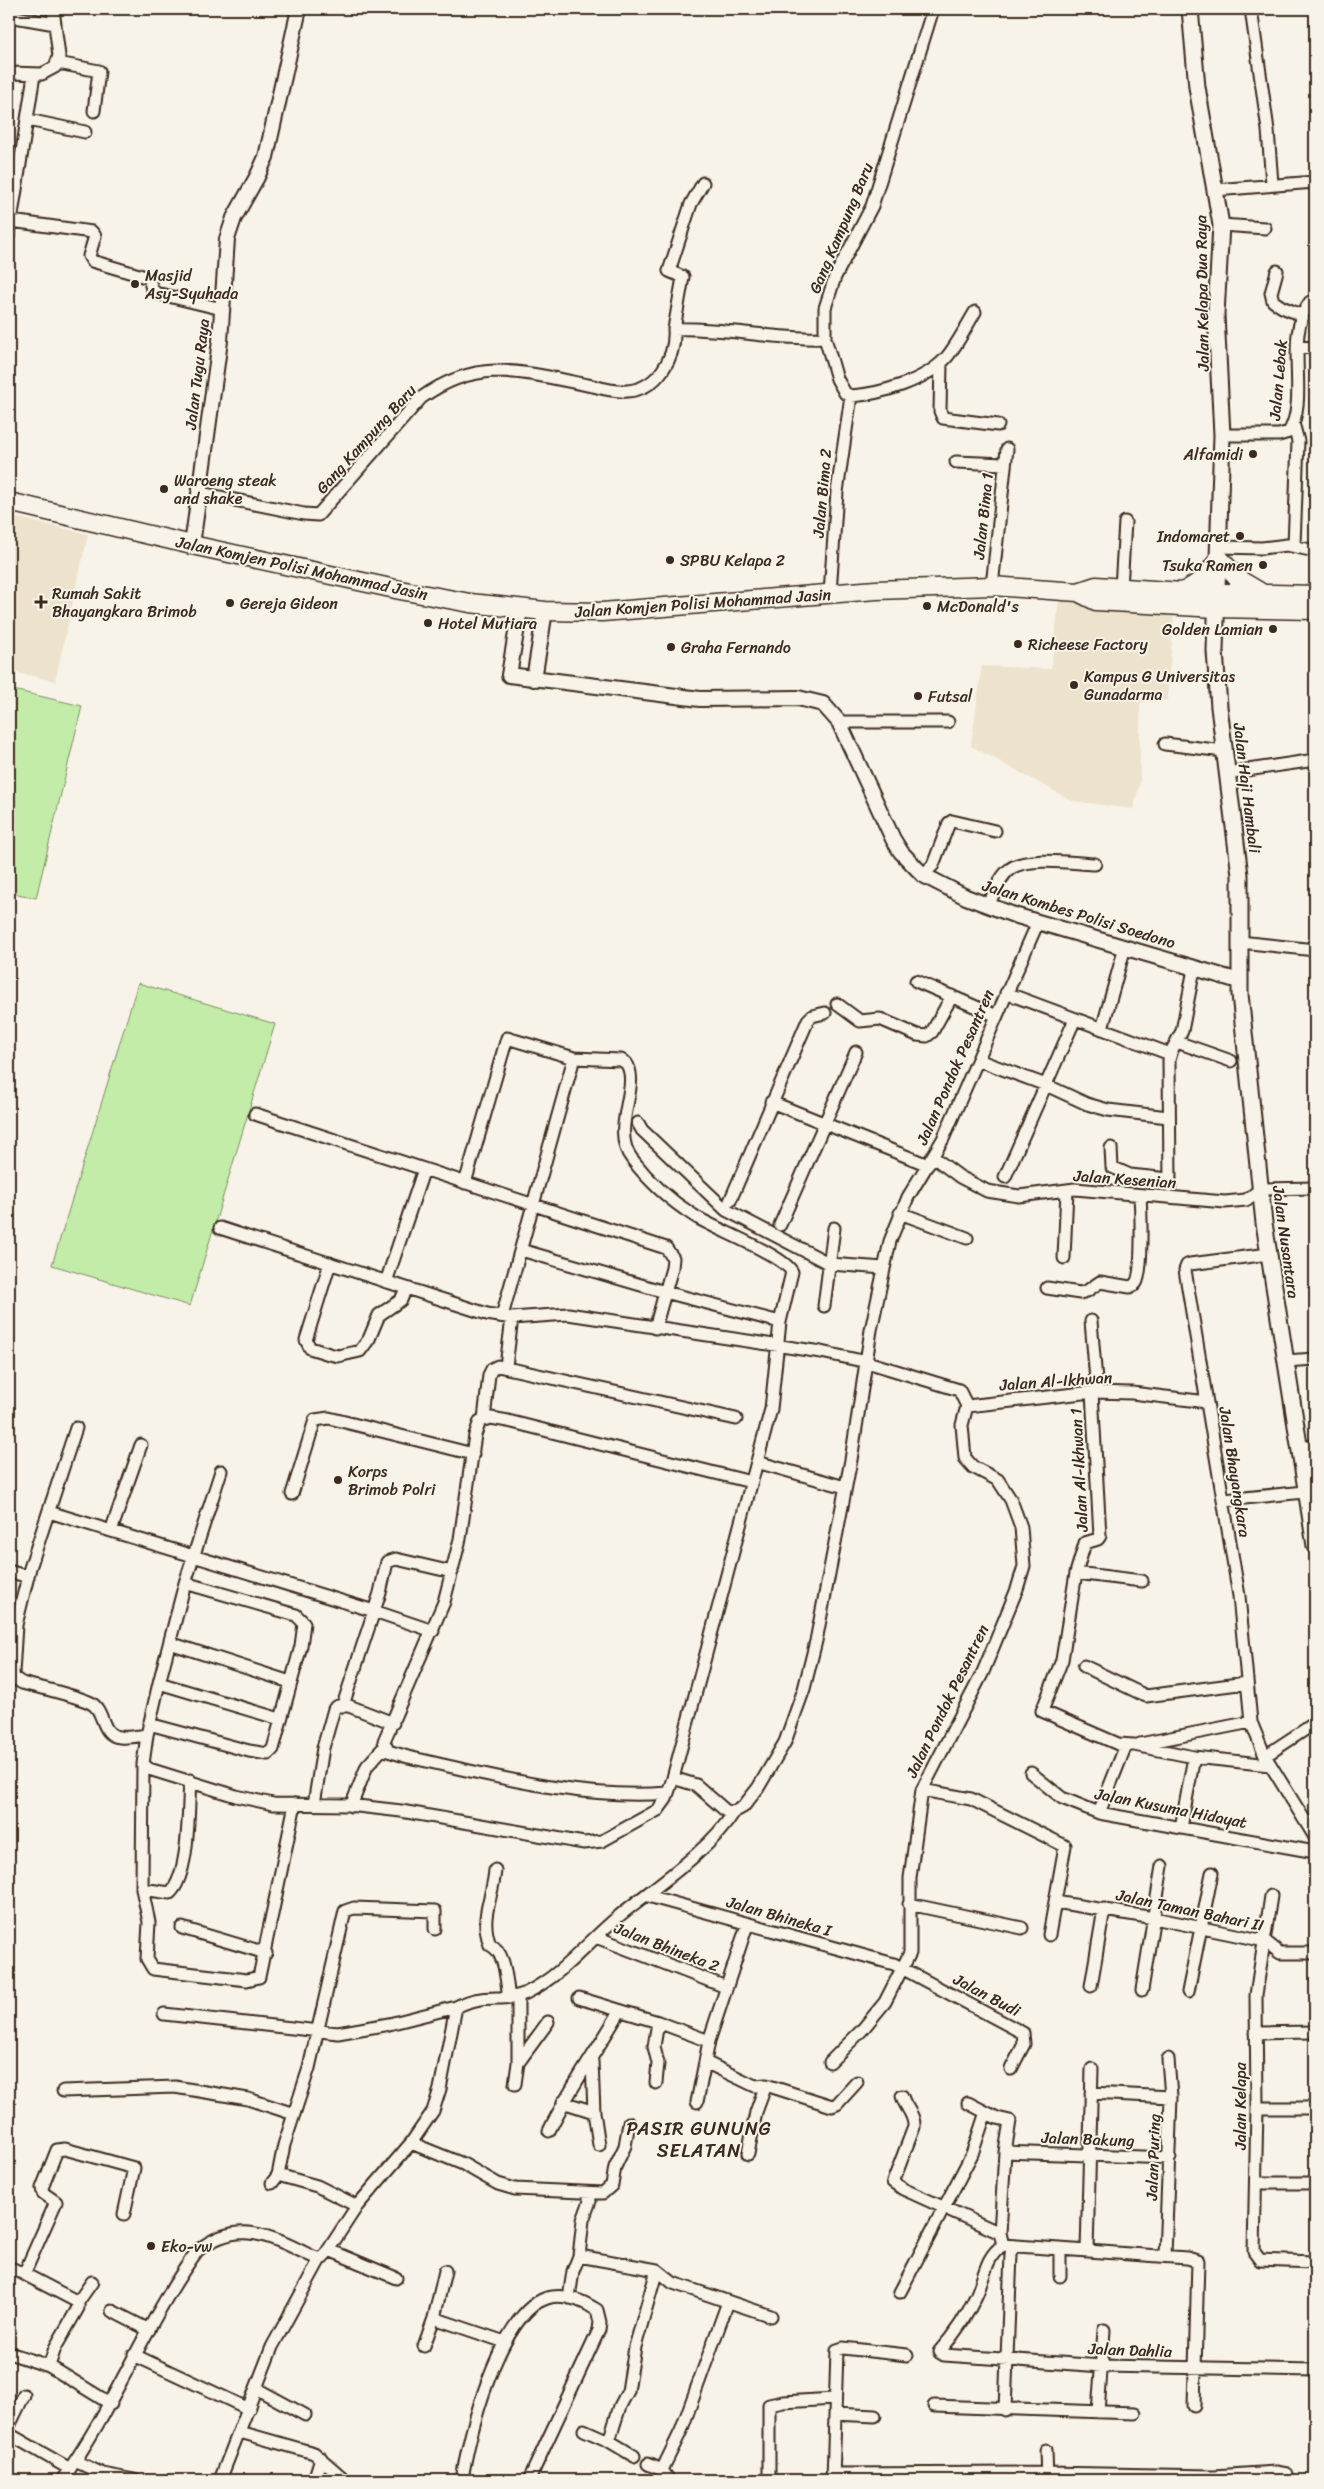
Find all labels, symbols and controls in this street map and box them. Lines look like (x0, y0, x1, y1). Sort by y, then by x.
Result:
street label: Gang Kampung Baru (800, 157, 882, 298)
street label: Jalan Kelapa Dua Raya (1186, 215, 1218, 372)
place label: Masjid Asy-Syuhada (144, 261, 238, 308)
marker: Masjid Asy-Syuhada (129, 278, 141, 290)
street label: Jalan Tugu Raya (176, 317, 218, 432)
street label: Jalan Lebak (1260, 338, 1296, 423)
street label: Gang Kampung Baru (308, 377, 424, 501)
place label: Alfamidi (1182, 440, 1244, 469)
street label: Jalan Bima 2 (804, 447, 840, 540)
marker: Alfamidi (1247, 448, 1259, 460)
place label: Waroeng steak and shake (174, 466, 277, 513)
street label: Jalan Bima 1 (964, 471, 1002, 562)
marker: Waroeng steak and shake (158, 483, 170, 495)
place label: Indomaret (1156, 522, 1230, 551)
street label: Jalan Komjen Polisi Mohammad Jasin (172, 527, 431, 609)
marker: Indomaret (1234, 530, 1246, 542)
place label: SPBU Kelapa 2 (680, 546, 785, 575)
place label: Tsuka Ramen (1162, 551, 1253, 580)
marker: SPBU Kelapa 2 (664, 554, 676, 566)
marker: Tsuka Ramen (1257, 559, 1269, 571)
place label: Rumah Sakit Bhayangkara Brimob (52, 579, 197, 626)
street label: Jalan Komjen Polisi Mohammad Jasin (573, 580, 832, 626)
place label: Gereja Gideon (240, 589, 338, 618)
place label: McDonald's (937, 592, 1019, 621)
marker: Rumah Sakit Bhayangkara Brimob (34, 595, 48, 609)
marker: Gereja Gideon (224, 597, 236, 609)
marker: McDonald's (921, 600, 933, 612)
place label: Hotel Mutiara (438, 609, 537, 638)
place label: Golden Lamian (1162, 615, 1263, 644)
marker: Hotel Mutiara (422, 617, 434, 629)
marker: Golden Lamian (1267, 623, 1279, 635)
place label: Richeese Factory (1028, 630, 1149, 659)
place label: Graha Fernando (681, 633, 791, 662)
marker: Richeese Factory (1012, 638, 1024, 650)
marker: Graha Fernando (665, 641, 677, 653)
place label: Kampus G Universitas Gunadarma (1084, 662, 1236, 709)
marker: Kampus G Universitas Gunadarma (1068, 679, 1080, 691)
place label: Futsal (928, 682, 973, 711)
marker: Futsal (912, 690, 924, 702)
street label: Jalan Haji Hambali (1225, 720, 1269, 855)
street label: Jalan Kombes Polisi Soedono (978, 871, 1179, 957)
street label: Jalan Pondok Pesantren (907, 984, 1002, 1150)
street label: Jalan Kesenian (1072, 1161, 1178, 1197)
street label: Jalan Nusantara (1264, 1183, 1308, 1300)
street label: Jalan Al-Ikhwan (998, 1363, 1114, 1399)
street label: Jalan Bhayangkara (1210, 1404, 1260, 1539)
street label: Jalan Al-Ikhwan 1 (1061, 1407, 1097, 1534)
place label: Korps Brimob Polri (348, 1457, 436, 1504)
marker: Korps Brimob Polri (332, 1474, 344, 1486)
street label: Jalan Pondok Pesantren (897, 1619, 997, 1784)
street label: Jalan Kusuma Hidayat (1092, 1779, 1249, 1837)
street label: Jalan Taman Bahari II (1113, 1880, 1267, 1940)
street label: Jalan Bhineka I (722, 1887, 836, 1945)
street label: Jalan Bhineka 2 (609, 1913, 724, 1980)
street label: Jalan Budi (947, 1965, 1026, 2025)
street label: Jalan Kelapa (1226, 2061, 1255, 2151)
district label: PASIR GUNUNG SELATAN (626, 2112, 772, 2167)
street label: Jalan Puring (1137, 2113, 1169, 2202)
street label: Jalan Bakung (1040, 2123, 1135, 2155)
place label: Eko-vw (161, 2232, 212, 2261)
marker: Eko-vw (145, 2240, 157, 2252)
street label: Jalan Dahlia (1087, 2334, 1173, 2366)

